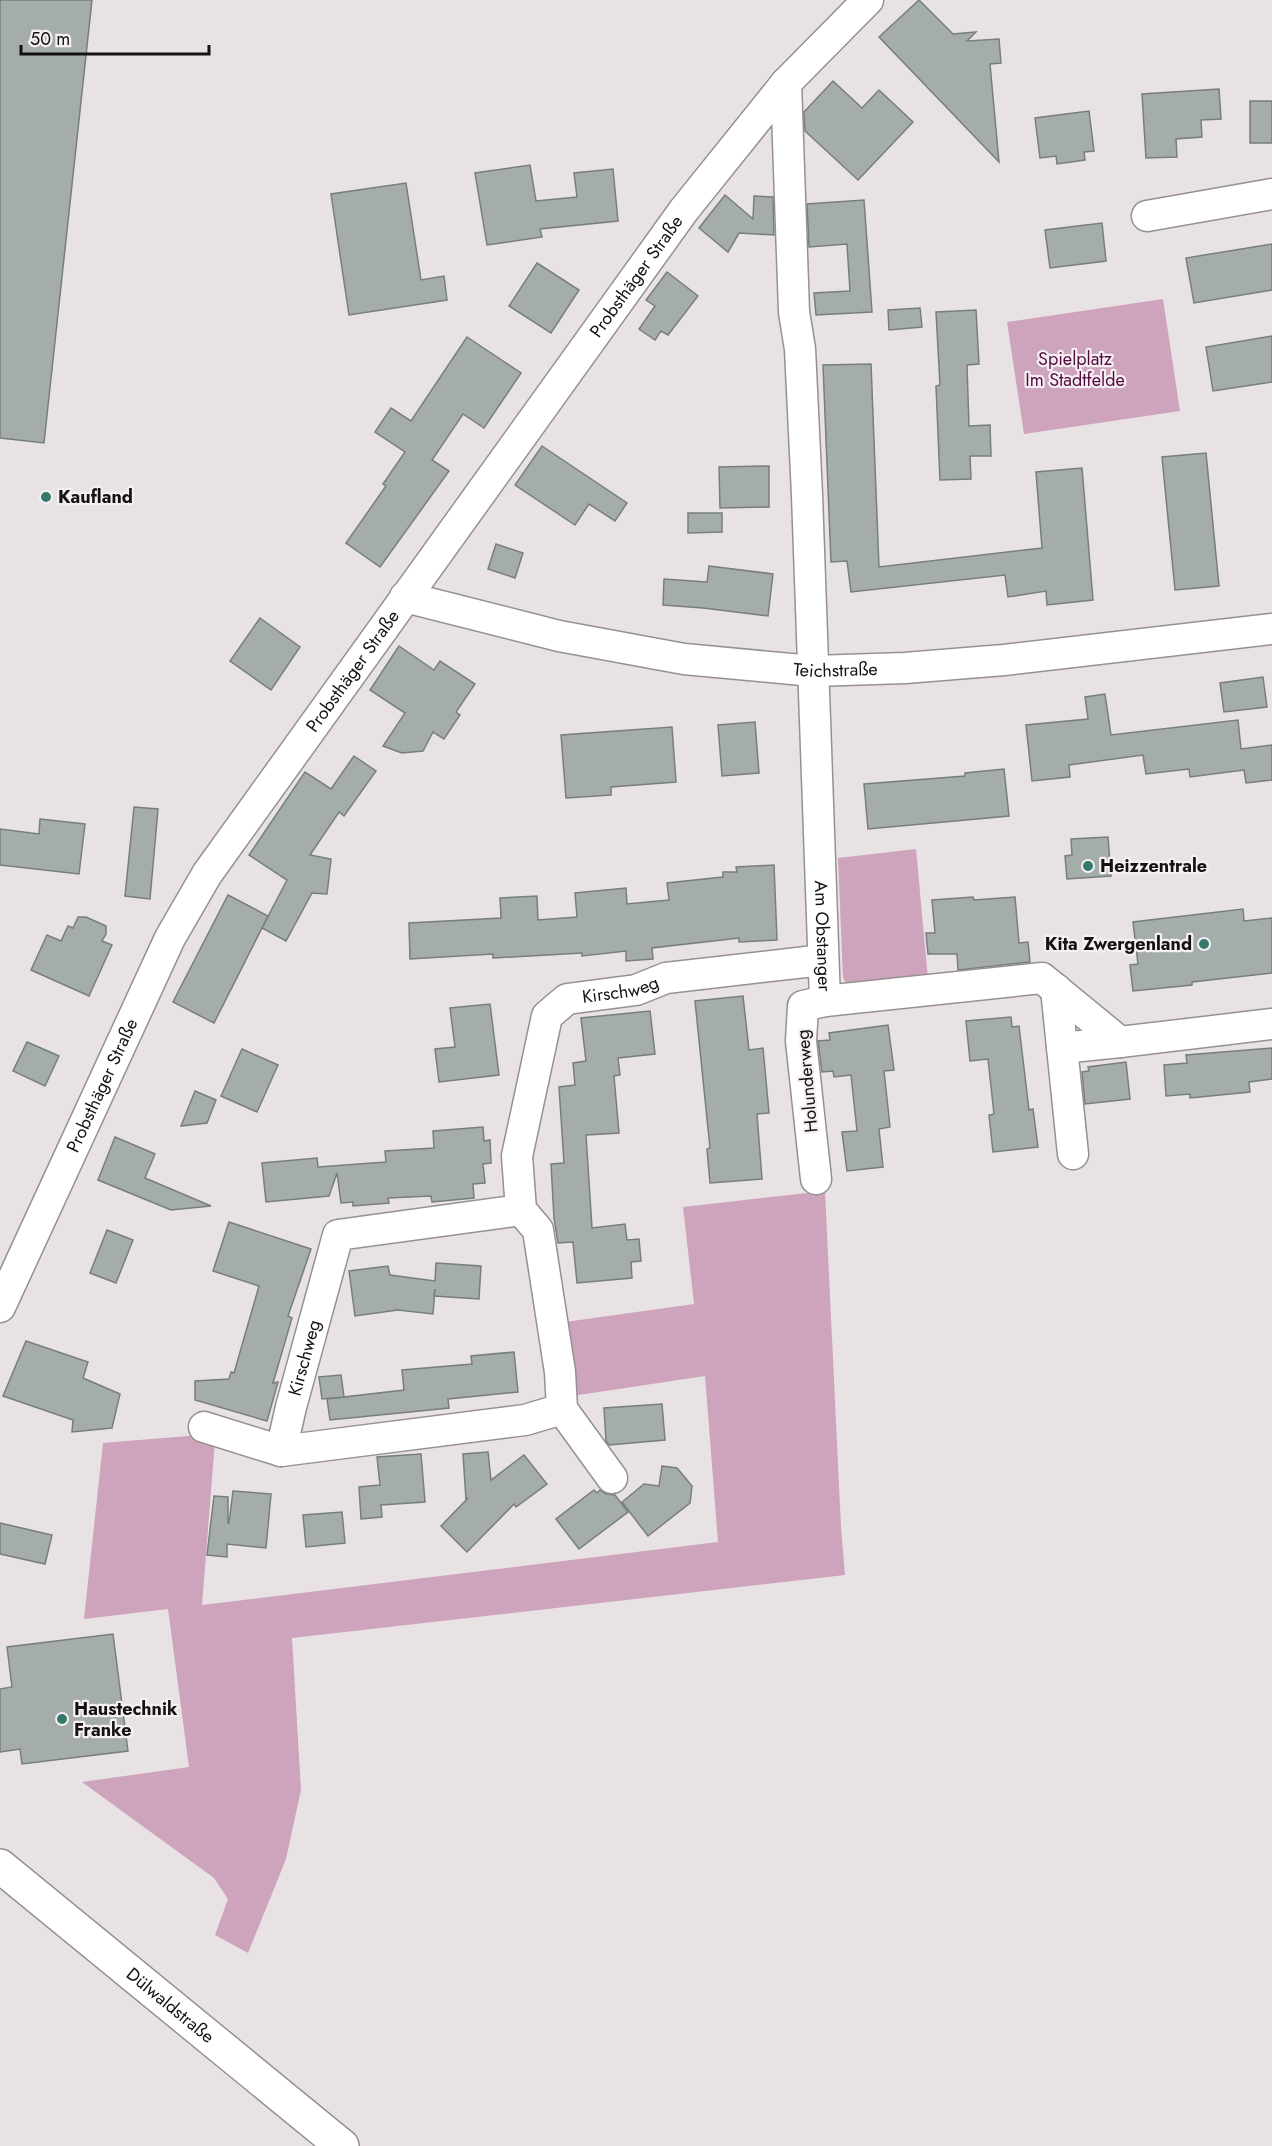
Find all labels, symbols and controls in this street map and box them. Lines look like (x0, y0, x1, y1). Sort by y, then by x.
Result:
scale bar (21, 18, 208, 56)
text: 50 m (30, 26, 70, 52)
street label: Probsthäger Straße (583, 210, 689, 343)
park label: Spielplatz Im Stadtfelde (1025, 346, 1125, 393)
place label: Kaufland (58, 484, 133, 510)
marker: Kaufland (39, 490, 53, 504)
street label: Probsthäger Straße (300, 605, 406, 738)
street label: Teichstraße (792, 656, 878, 684)
place label: Heizzentrale (1100, 853, 1207, 879)
marker: Heizzentrale (1081, 859, 1095, 873)
street label: Am Obstanger (808, 880, 838, 993)
place label: Kita Zwergenland (1045, 931, 1192, 957)
marker: Kita Zwergenland (1197, 937, 1211, 951)
street label: Kirschweg (580, 969, 663, 1010)
street label: Probsthäger Straße (60, 1014, 144, 1157)
street label: Holunderweg (790, 1028, 824, 1134)
street label: Kirschweg (282, 1317, 327, 1399)
place label: Haustechnik Franke (74, 1696, 178, 1743)
marker: Haustechnik Franke (55, 1712, 69, 1726)
street label: Dülwaldstraße (121, 1961, 220, 2049)

